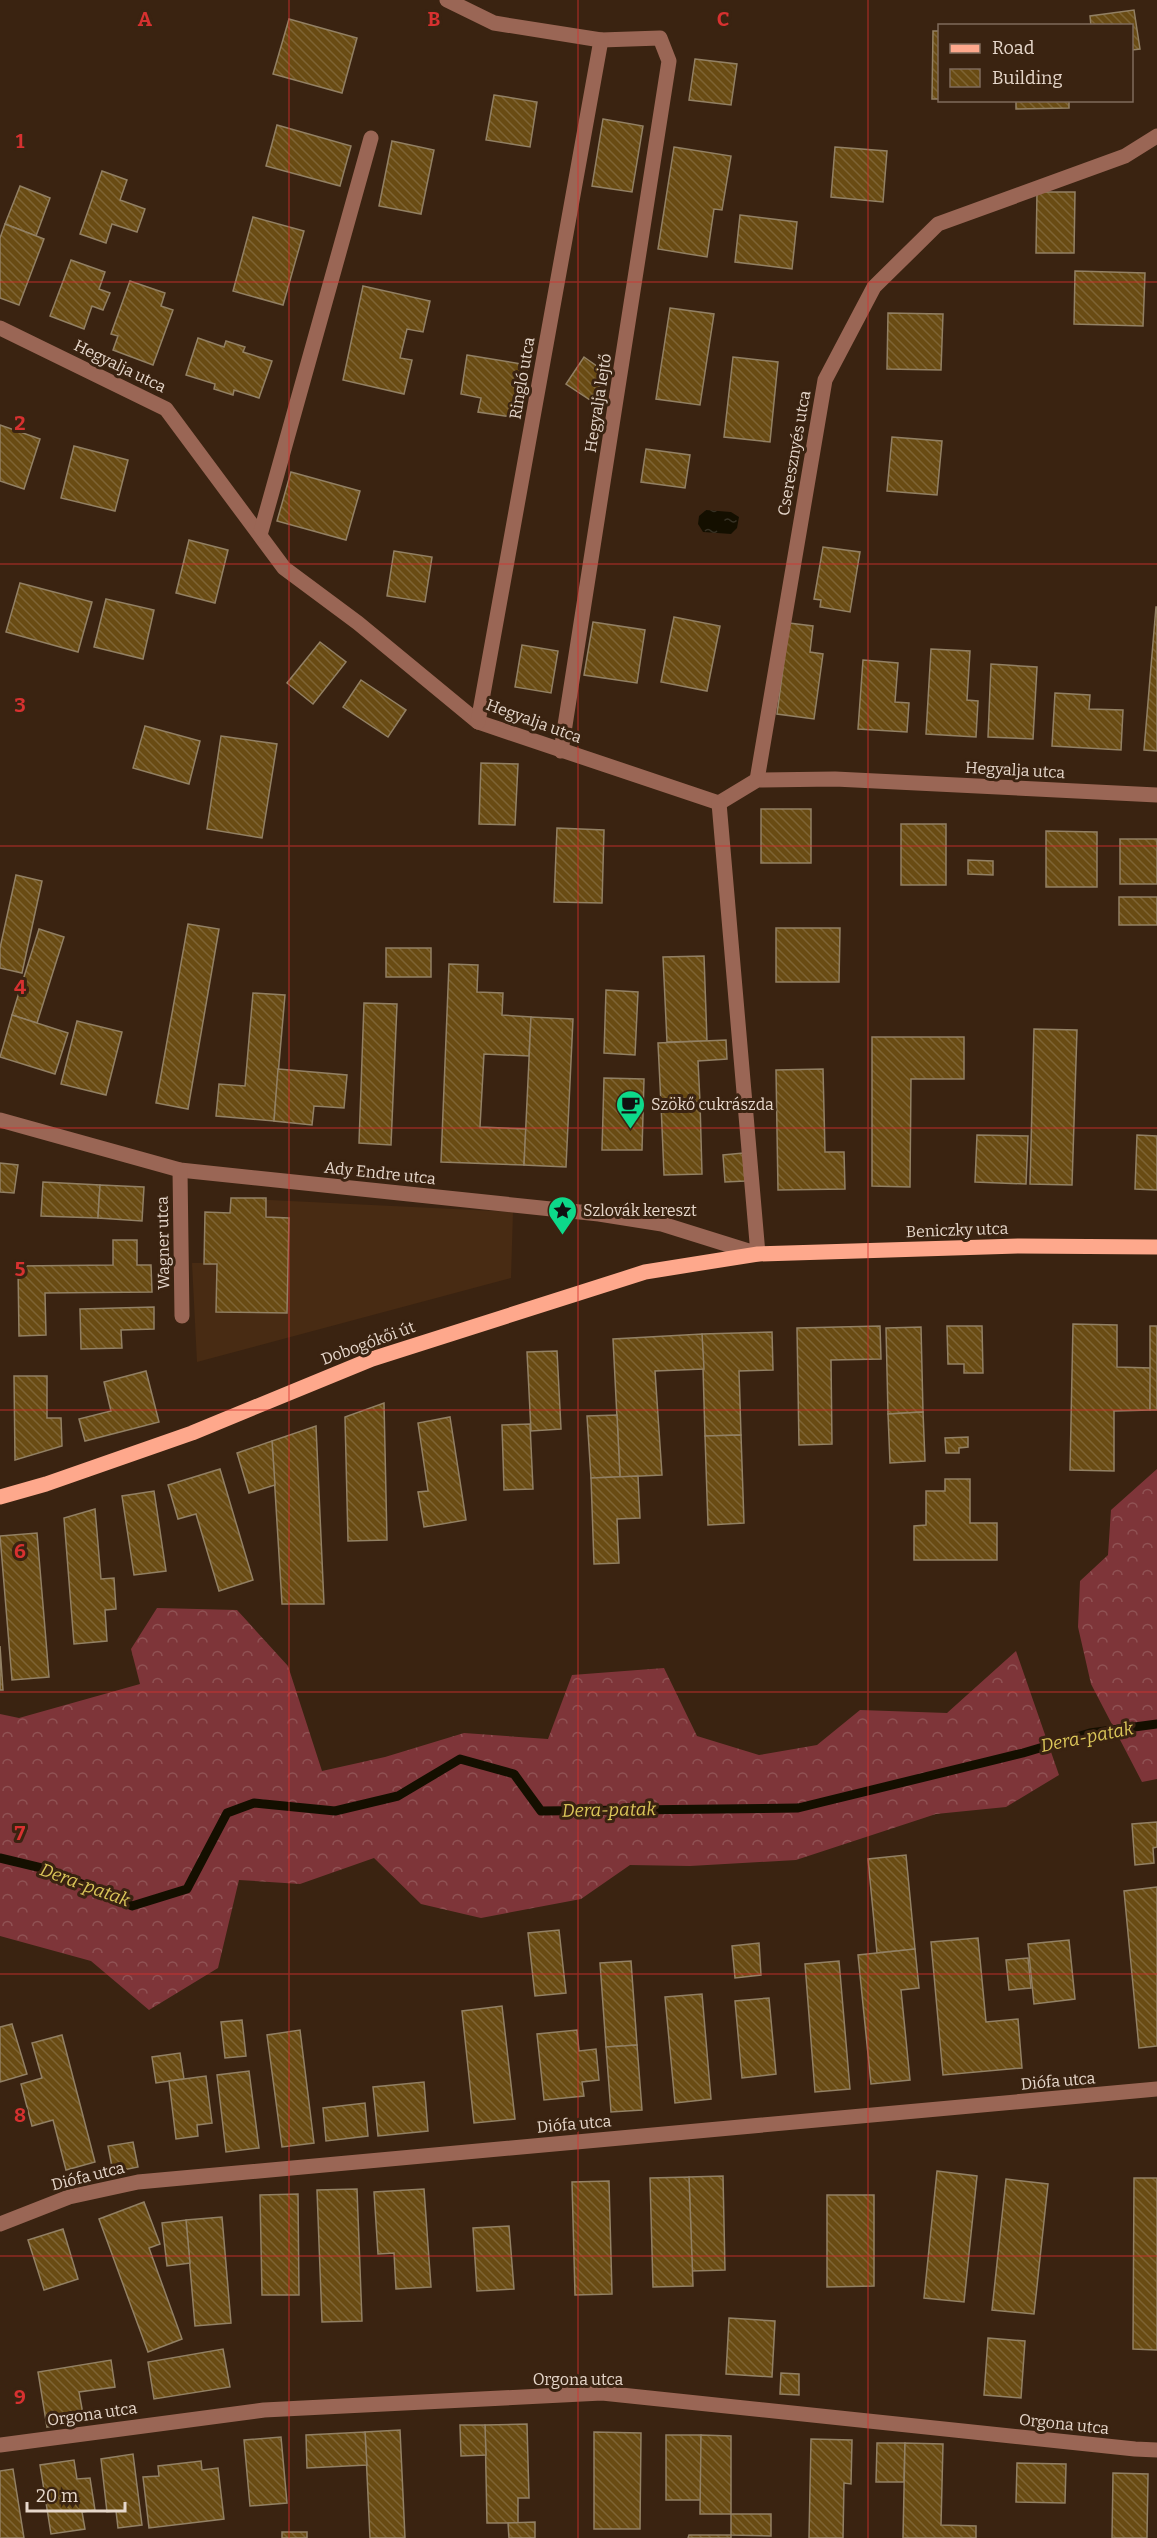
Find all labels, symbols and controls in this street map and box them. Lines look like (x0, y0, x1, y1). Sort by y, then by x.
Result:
text: A (138, 7, 153, 31)
text: B (428, 7, 441, 31)
text: C (717, 7, 729, 31)
legend (938, 24, 1133, 102)
text: Road (992, 37, 1035, 59)
text: Building (992, 67, 1063, 89)
text: 1 (16, 129, 25, 153)
street label: Ringló utca (505, 335, 539, 421)
street label: Hegyalja utca (71, 336, 169, 397)
street label: Hegyalja lejtő (581, 352, 615, 454)
street label: Cseresznyés utca (774, 389, 814, 517)
text: 2 (14, 411, 26, 435)
text: 3 (14, 693, 26, 717)
street label: Hegyalja utca (484, 695, 584, 747)
street label: Hegyalja utca (965, 758, 1066, 782)
text: 4 (14, 975, 26, 999)
cafe icon: Szökő cukrászda (614, 1088, 646, 1130)
place label: Szökő cukrászda (651, 1095, 774, 1114)
street label: Ady Endre utca (323, 1158, 437, 1188)
place icon: Szlovák kereszt (546, 1194, 578, 1236)
street label: Wagner utca (153, 1196, 173, 1290)
place label: Szlovák kereszt (583, 1201, 697, 1220)
street label: Beniczky utca (905, 1219, 1009, 1241)
text: 5 (15, 1257, 26, 1281)
street label: Dobogókői út (319, 1317, 418, 1369)
text: 6 (14, 1539, 26, 1563)
water label: Dera-patak (1039, 1717, 1136, 1757)
water label: Dera-patak (562, 1798, 657, 1822)
text: 7 (15, 1821, 26, 1845)
water label: Dera-patak (37, 1859, 133, 1912)
street label: Diófa utca (1020, 2068, 1096, 2094)
text: 8 (14, 2103, 26, 2127)
street label: Diófa utca (536, 2111, 612, 2137)
street label: Diófa utca (49, 2158, 127, 2194)
street label: Orgona utca (533, 2370, 624, 2389)
text: 9 (14, 2385, 26, 2409)
street label: Orgona utca (46, 2398, 138, 2430)
street label: Orgona utca (1018, 2410, 1110, 2438)
scale bar (27, 2475, 124, 2513)
text: 20 m (36, 2485, 78, 2507)

